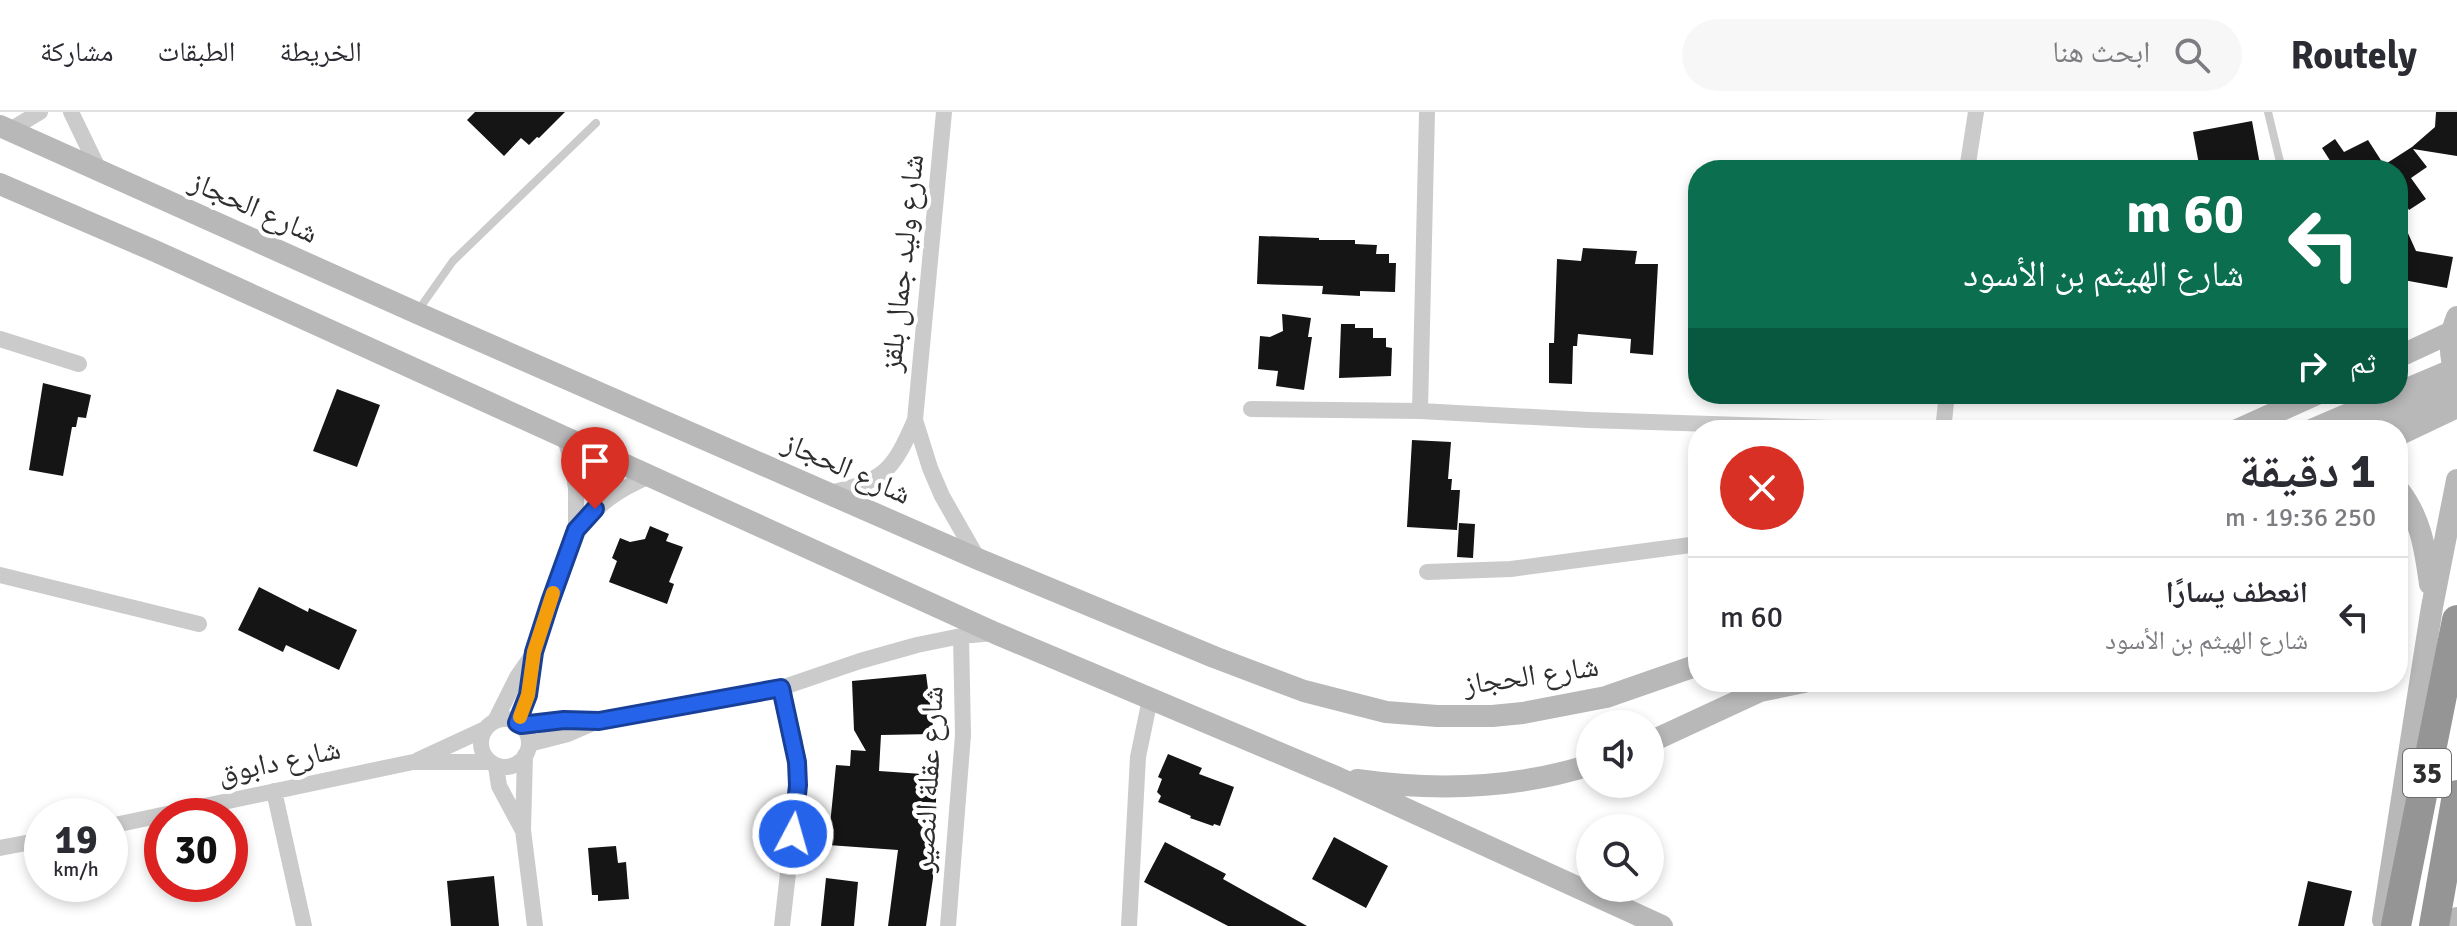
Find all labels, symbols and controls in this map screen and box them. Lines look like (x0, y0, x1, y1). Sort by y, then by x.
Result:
search box (1682, 19, 2242, 91)
text: Routely (2290, 32, 2417, 79)
icon: search (2170, 33, 2214, 77)
text: ابحث هنا (2052, 34, 2150, 71)
text: مشاركة (40, 35, 114, 69)
text: الطبقات (158, 35, 235, 69)
text: الخريطة (279, 35, 362, 69)
street label: شارع وليد جمال بلقز (873, 152, 932, 375)
street label: شارع الحجاز (183, 162, 324, 252)
text: 60 m (2126, 179, 2244, 248)
icon: left (2272, 192, 2376, 296)
text: شارع الهيثم بن الأسود (1963, 252, 2244, 297)
icon: right (2290, 344, 2334, 388)
text: ثم (2350, 345, 2376, 382)
street label: شارع الحجاز (776, 423, 917, 513)
pin (561, 427, 629, 509)
icon: arrive (573, 439, 617, 483)
text: 1 دقيقة (2239, 442, 2376, 501)
button: close (1720, 446, 1804, 530)
text: 250 m · 19:36 (2225, 502, 2376, 534)
text: انعطف يسارًا (2165, 574, 2308, 611)
icon: left (2332, 595, 2376, 639)
text: 60 m (1720, 599, 1783, 636)
text: شارع الهيثم بن الأسود (2105, 625, 2308, 657)
street label: شارع الحجاز (1460, 648, 1601, 703)
street label: شارع عقلة النصير (905, 685, 952, 874)
map controls (1576, 710, 1664, 902)
button: sound (1576, 710, 1664, 798)
street label: شارع دابوق (214, 730, 344, 793)
road number: 35 (2403, 749, 2451, 797)
position arrow (751, 792, 835, 876)
speed limit sign: 30 (144, 798, 248, 902)
button: search (1576, 814, 1664, 902)
text: 19 (54, 815, 98, 865)
text: km/h (53, 857, 99, 882)

